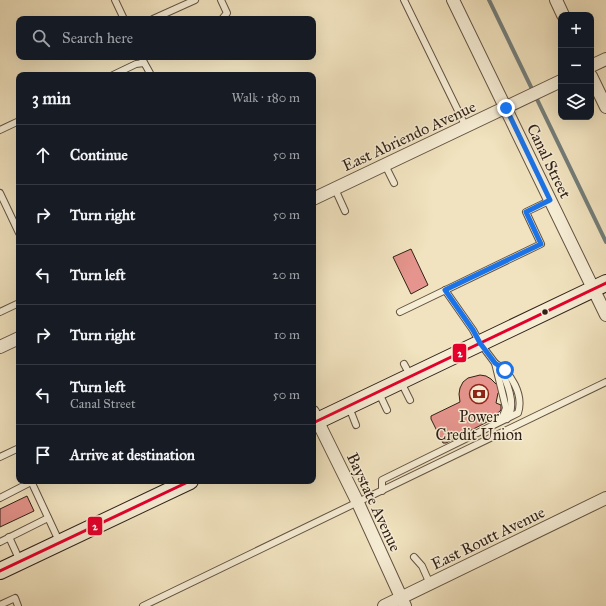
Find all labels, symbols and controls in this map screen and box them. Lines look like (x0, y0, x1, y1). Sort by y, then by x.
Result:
map controls (558, 12, 594, 120)
button: + (558, 12, 594, 48)
search box (16, 16, 316, 60)
icon: search (30, 27, 52, 49)
text: Search here (62, 29, 133, 47)
button: − (558, 48, 594, 84)
button: layers (558, 84, 594, 120)
text: 3 min (32, 88, 71, 109)
text: Walk · 180 m (231, 90, 300, 106)
street label: East Abriendo Avenue (339, 97, 479, 175)
route end (497, 99, 515, 117)
street label: Canal Street (523, 121, 575, 202)
icon: ahead (32, 144, 54, 166)
text: Continue (70, 146, 128, 164)
text: 50 m (273, 147, 300, 163)
icon: right (32, 204, 54, 226)
text: Turn right (70, 206, 135, 224)
text: 50 m (273, 207, 300, 223)
icon: left (32, 264, 54, 286)
text: Turn left (70, 266, 126, 284)
text: 20 m (272, 267, 300, 283)
unlabelled marker (540, 307, 550, 317)
icon: right (32, 324, 54, 346)
text: Turn right (70, 326, 135, 344)
text: 10 m (274, 327, 300, 343)
line badge: 2 (452, 343, 467, 363)
text: 2 (457, 347, 463, 360)
route start (496, 361, 514, 379)
text: Turn left (70, 378, 126, 396)
bank icon: Power Credit Union (468, 383, 490, 405)
icon: left (32, 384, 54, 406)
text: 50 m (273, 387, 300, 403)
text: Canal Street (70, 396, 136, 412)
place label: Power Credit Union (436, 407, 523, 444)
icon: arrive (32, 444, 54, 466)
text: Arrive at destination (70, 446, 195, 464)
street label: Baystate Avenue (343, 450, 405, 555)
street label: East Routt Avenue (428, 502, 548, 574)
line badge: 2 (87, 516, 103, 536)
text: 2 (92, 520, 98, 533)

